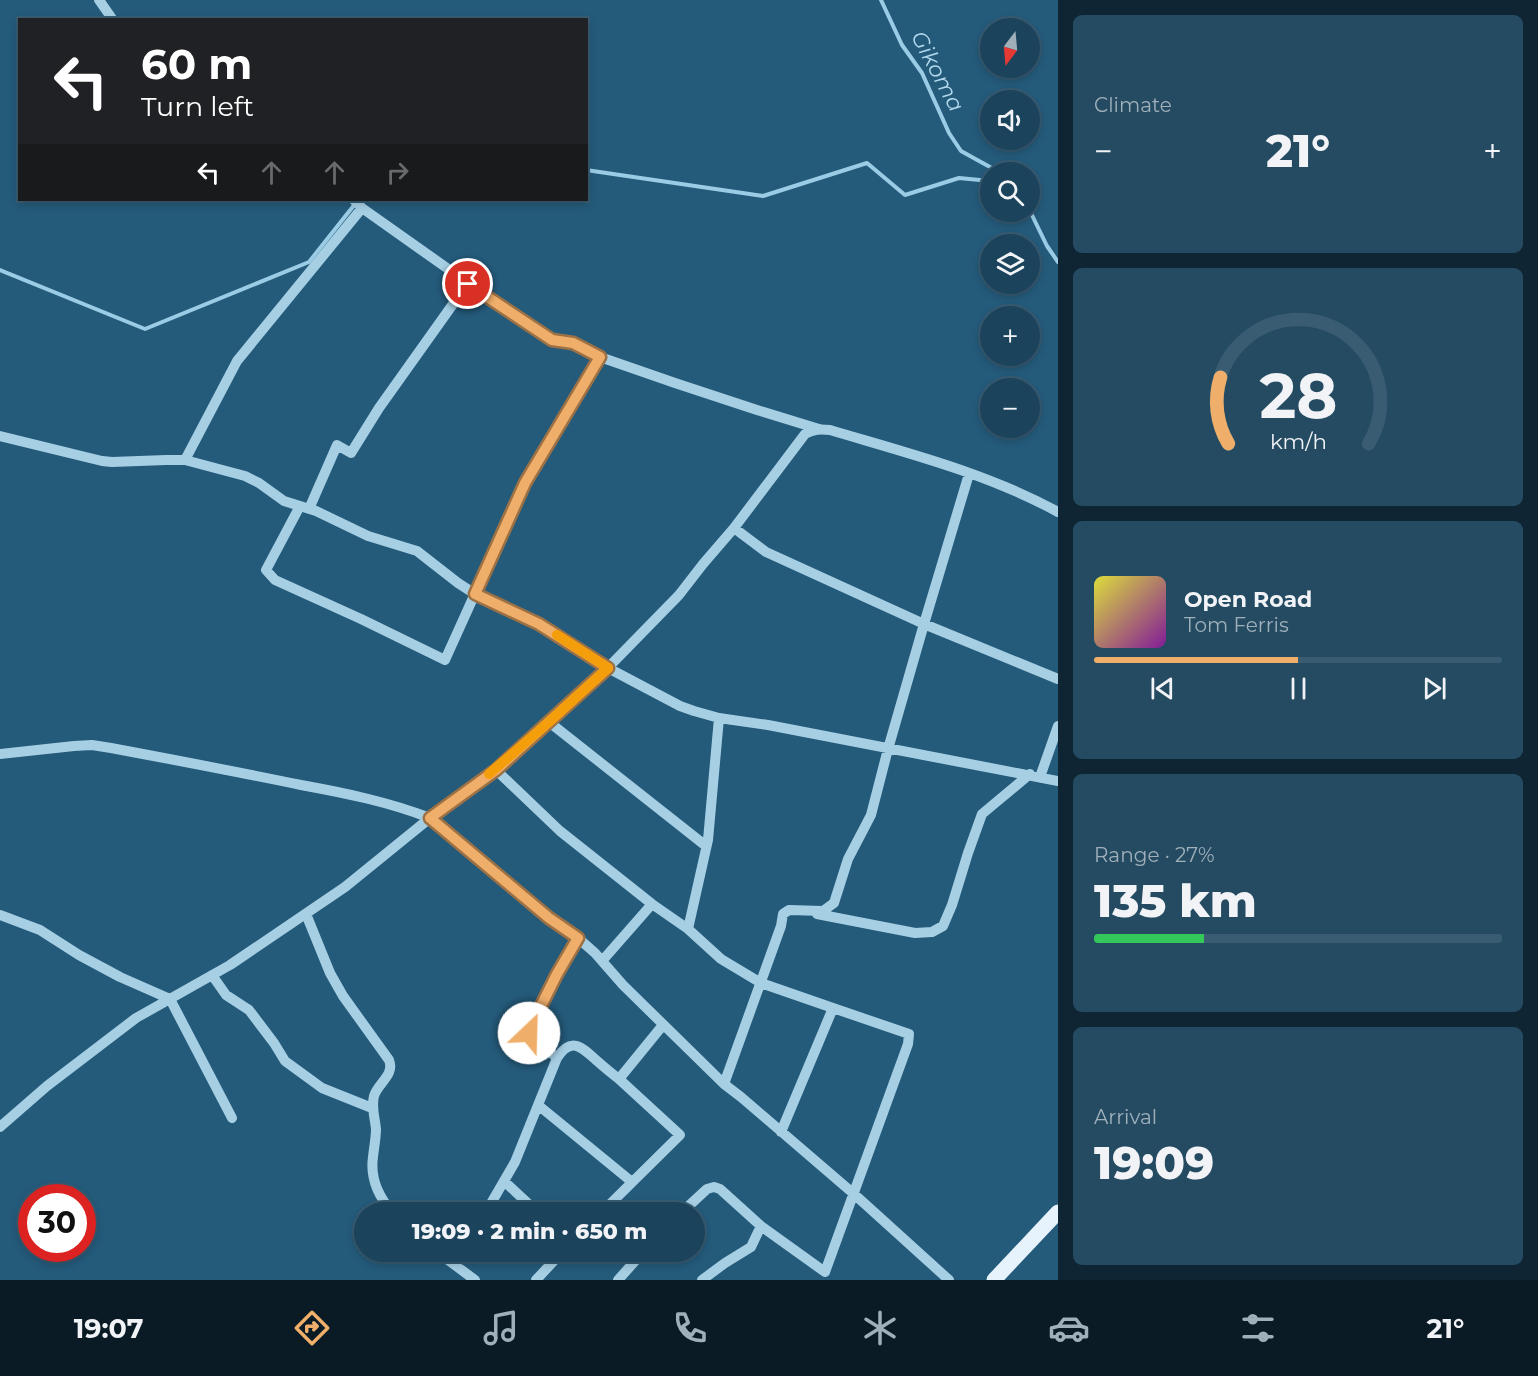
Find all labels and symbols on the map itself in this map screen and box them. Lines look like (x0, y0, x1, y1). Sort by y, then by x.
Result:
north arrow (980, 18, 1040, 78)
water label: Gikoma (905, 26, 970, 116)
pin (442, 258, 493, 309)
position arrow (497, 1001, 561, 1065)
speed limit sign: 30 (18, 1184, 96, 1262)

